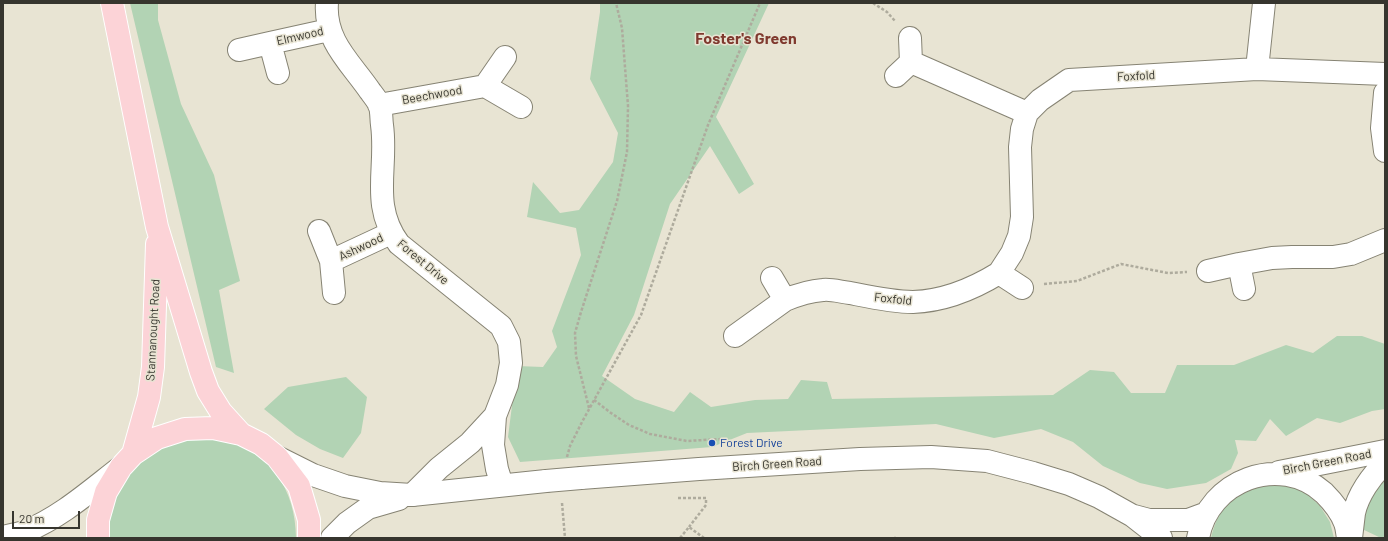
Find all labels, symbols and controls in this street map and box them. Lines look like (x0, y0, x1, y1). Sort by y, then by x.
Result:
street label: Elmwood (275, 24, 325, 48)
district label: Foster's Green (695, 29, 797, 49)
street label: Foxfold (1117, 68, 1155, 84)
street label: Beechwood (401, 83, 463, 107)
street label: Ashwood (336, 230, 386, 264)
street label: Forest Drive (394, 236, 452, 288)
street label: Stannanought Road (143, 279, 163, 381)
street label: Foxfold (873, 290, 913, 308)
place label: Forest Drive (720, 436, 783, 450)
marker: Forest Drive (707, 438, 717, 448)
street label: Birch Green Road (1282, 446, 1372, 478)
street label: Birch Green Road (732, 454, 822, 474)
scale bar (14, 503, 82, 529)
text: 20 m (19, 511, 45, 525)

